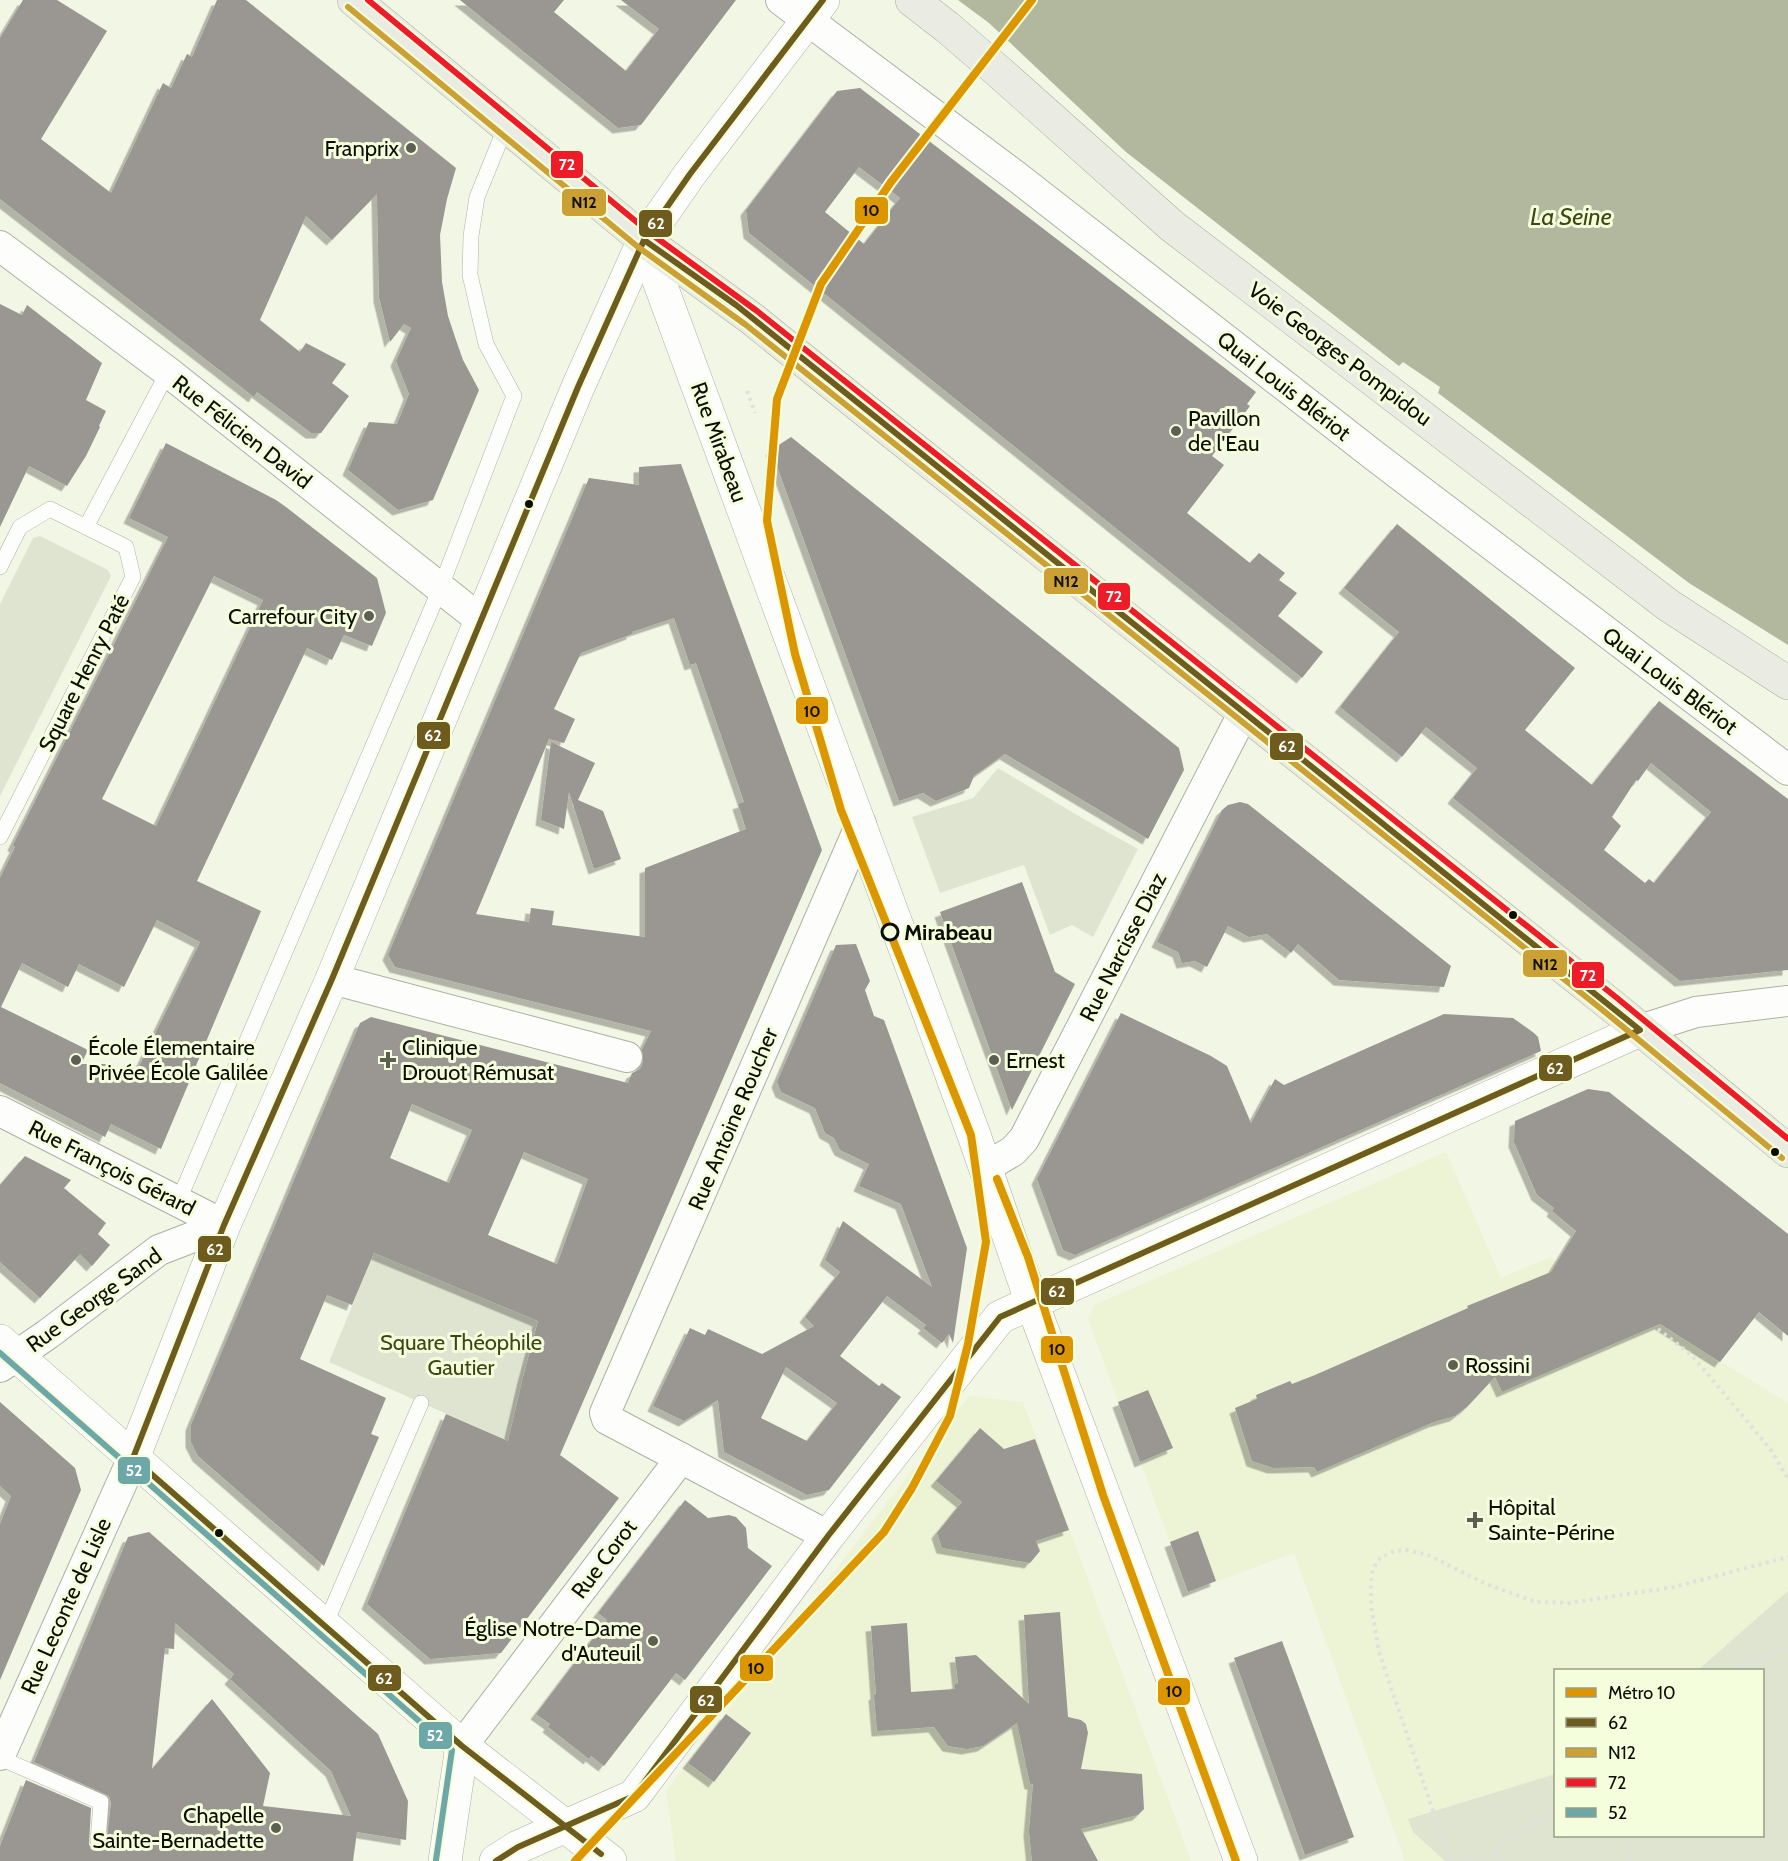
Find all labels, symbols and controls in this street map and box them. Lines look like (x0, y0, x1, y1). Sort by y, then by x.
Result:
place label: Franprix (325, 135, 400, 162)
marker: Franprix (404, 141, 418, 155)
line badge: 72 (550, 150, 584, 179)
text: 72 (559, 155, 575, 174)
line badge: N12 (561, 188, 607, 217)
text: N12 (571, 193, 597, 212)
line badge: 10 (854, 196, 889, 225)
text: 10 (862, 201, 880, 220)
water label: La Seine (1530, 202, 1612, 231)
line badge: 62 (638, 209, 673, 238)
text: 62 (647, 214, 665, 233)
street label: Voie Georges Pompidou (1243, 276, 1437, 432)
street label: Quai Louis Blériot (1212, 325, 1357, 447)
street label: Rue Félicien David (167, 369, 317, 495)
street label: Rue Mirabeau (685, 378, 753, 506)
place label: Pavillon de l'Eau (1188, 405, 1261, 457)
marker: Pavillon de l'Eau (1169, 424, 1183, 438)
unlabelled marker (523, 498, 535, 510)
line badge: N12 (1043, 567, 1089, 595)
text: N12 (1053, 572, 1079, 591)
line badge: 72 (1097, 582, 1131, 611)
text: 72 (1106, 587, 1122, 606)
street label: Square Henry Paté (33, 590, 135, 756)
place label: Carrefour City (228, 603, 357, 630)
marker: Carrefour City (362, 609, 376, 623)
street label: Quai Louis Blériot (1597, 621, 1743, 741)
line badge: 10 (795, 696, 829, 725)
text: 10 (803, 702, 821, 721)
line badge: 62 (416, 721, 451, 750)
text: 62 (424, 726, 442, 745)
line badge: 62 (1269, 732, 1304, 761)
text: 62 (1278, 737, 1296, 756)
street label: Rue Narcisse Diaz (1074, 868, 1172, 1026)
unlabelled marker (1507, 909, 1519, 921)
place label: Mirabeau (904, 919, 992, 946)
marker: Mirabeau (881, 923, 899, 941)
line badge: N12 (1522, 949, 1568, 978)
text: N12 (1532, 955, 1558, 974)
line badge: 72 (1571, 961, 1605, 989)
text: 72 (1580, 966, 1596, 985)
street label: Rue Antoine Roucher (682, 1024, 784, 1214)
place label: École Élementaire Privée École Galilée (88, 1034, 268, 1086)
place label: Clinique Drouot Rémusat (402, 1034, 555, 1086)
place label: Ernest (1006, 1047, 1066, 1074)
marker: Clinique Drouot Rémusat (379, 1051, 397, 1069)
marker: École Élementaire Privée École Galilée (69, 1053, 83, 1067)
marker: Ernest (987, 1053, 1001, 1067)
line badge: 62 (1538, 1054, 1573, 1082)
text: 62 (1546, 1059, 1564, 1078)
street label: Rue François Gérard (24, 1114, 200, 1222)
unlabelled marker (1769, 1146, 1781, 1158)
line badge: 62 (197, 1235, 232, 1263)
text: 62 (206, 1240, 224, 1259)
street label: Rue George Sand (21, 1242, 167, 1358)
line badge: 62 (1040, 1277, 1075, 1306)
text: 62 (1048, 1282, 1066, 1301)
park label: Square Théophile Gautier (380, 1329, 542, 1381)
line badge: 10 (1040, 1335, 1074, 1364)
text: 10 (1048, 1340, 1066, 1359)
place label: Rossini (1465, 1352, 1530, 1379)
marker: Rossini (1446, 1358, 1460, 1372)
line badge: 52 (117, 1456, 151, 1485)
text: 52 (125, 1461, 143, 1480)
place label: Hôpital Sainte-Périne (1488, 1494, 1615, 1546)
marker: Hôpital Sainte-Périne (1466, 1511, 1484, 1529)
street label: Rue Leconte de Lisle (15, 1514, 117, 1698)
street label: Rue Corot (565, 1514, 643, 1604)
unlabelled marker (213, 1527, 225, 1539)
place label: Église Notre-Dame d'Auteuil (464, 1615, 642, 1667)
marker: Église Notre-Dame d'Auteuil (646, 1634, 660, 1648)
line badge: 10 (739, 1654, 774, 1682)
text: 10 (747, 1659, 765, 1678)
line badge: 62 (367, 1664, 402, 1692)
text: 62 (375, 1669, 393, 1688)
legend (1554, 1669, 1764, 1837)
line badge: 10 (1157, 1677, 1191, 1706)
text: 10 (1165, 1682, 1183, 1701)
text: Métro 10 (1608, 1682, 1676, 1704)
line badge: 62 (689, 1685, 723, 1714)
text: 62 (697, 1691, 715, 1710)
text: 62 (1608, 1712, 1628, 1734)
line badge: 52 (418, 1721, 453, 1750)
text: 52 (426, 1726, 444, 1745)
text: N12 (1608, 1742, 1636, 1764)
text: 72 (1608, 1772, 1627, 1794)
place label: Chapelle Sainte-Bernadette (92, 1802, 264, 1854)
text: 52 (1608, 1802, 1627, 1824)
marker: Chapelle Sainte-Bernadette (269, 1821, 283, 1835)

